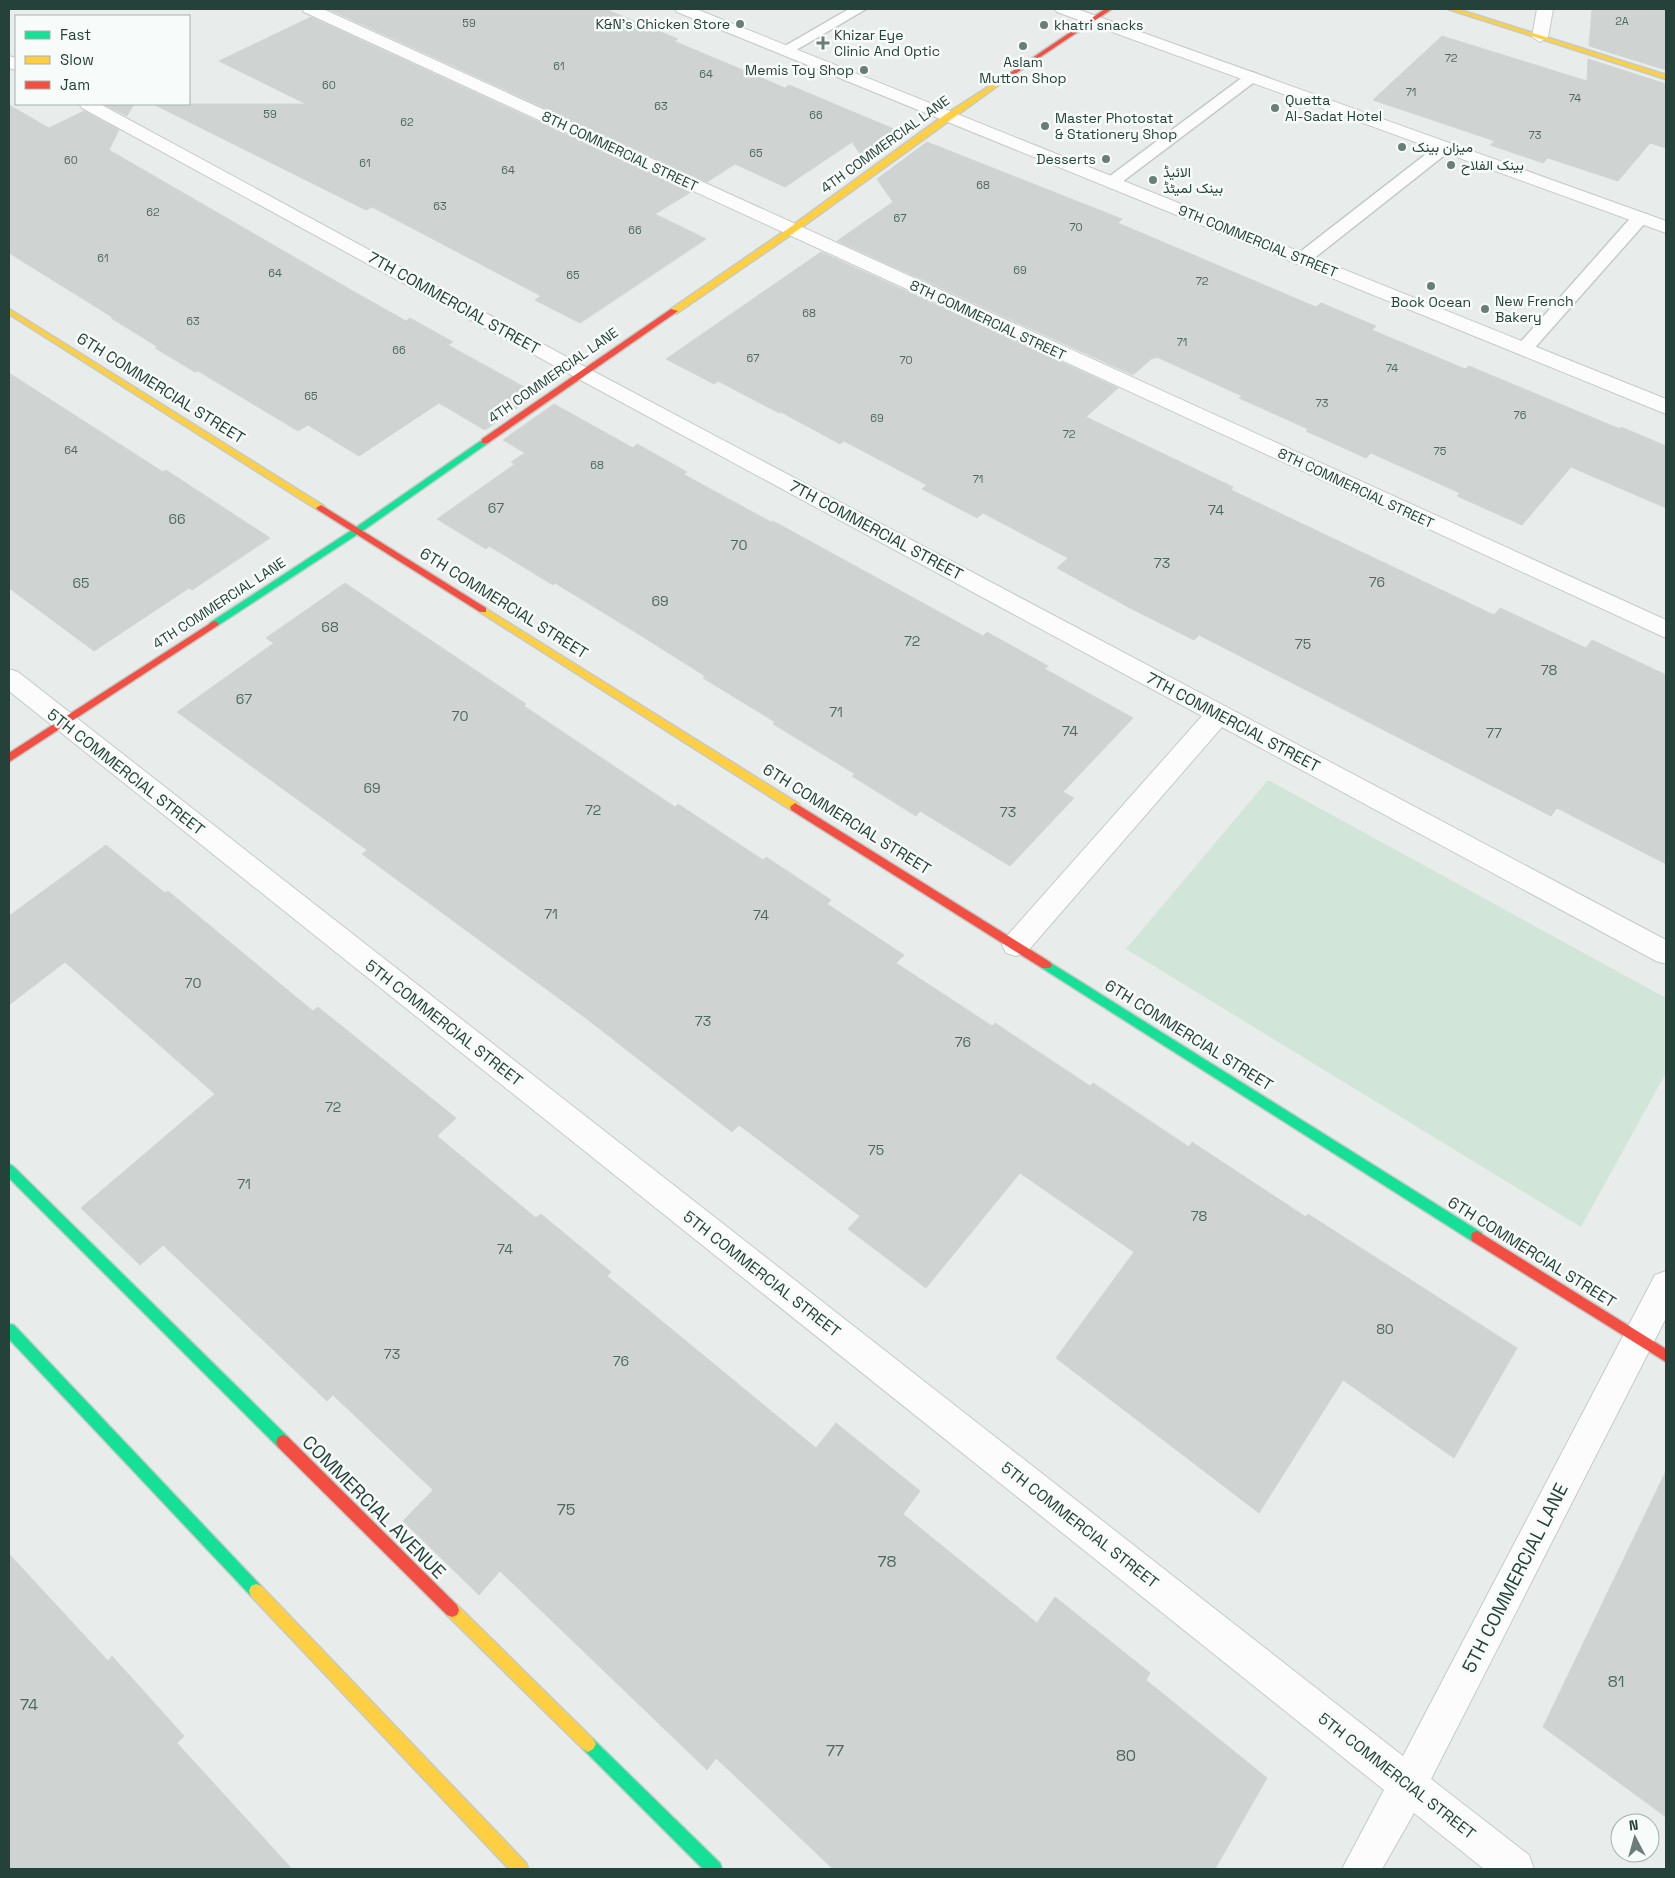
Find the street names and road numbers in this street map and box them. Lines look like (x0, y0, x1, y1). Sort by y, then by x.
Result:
street label: 4TH COMMERCIAL LANE (817, 91, 953, 197)
street label: 8TH COMMERCIAL STREET (539, 107, 701, 195)
street label: 9TH COMMERCIAL STREET (1176, 201, 1340, 281)
street label: 7TH COMMERCIAL STREET (364, 247, 544, 359)
street label: 8TH COMMERCIAL STREET (907, 276, 1069, 364)
street label: 4TH COMMERCIAL LANE (484, 323, 622, 427)
street label: 6TH COMMERCIAL STREET (73, 328, 249, 448)
street label: 8TH COMMERCIAL STREET (1275, 444, 1437, 532)
street label: 7TH COMMERCIAL STREET (786, 475, 966, 585)
street label: 6TH COMMERCIAL STREET (416, 543, 592, 663)
street label: 4TH COMMERCIAL LANE (149, 553, 289, 653)
street label: 7TH COMMERCIAL STREET (1143, 667, 1323, 777)
street label: 5TH COMMERCIAL STREET (43, 704, 209, 840)
street label: 6TH COMMERCIAL STREET (759, 759, 935, 879)
street label: 5TH COMMERCIAL STREET (361, 955, 527, 1091)
street label: 6TH COMMERCIAL STREET (1101, 975, 1277, 1095)
street label: 6TH COMMERCIAL STREET (1444, 1192, 1620, 1312)
street label: 5TH COMMERCIAL STREET (679, 1206, 845, 1342)
street label: COMMERCIAL AVENUE (297, 1430, 451, 1584)
street label: 5TH COMMERCIAL STREET (997, 1457, 1163, 1593)
street label: 5TH COMMERCIAL LANE (1456, 1479, 1574, 1677)
street label: 5TH COMMERCIAL STREET (1314, 1708, 1480, 1844)

